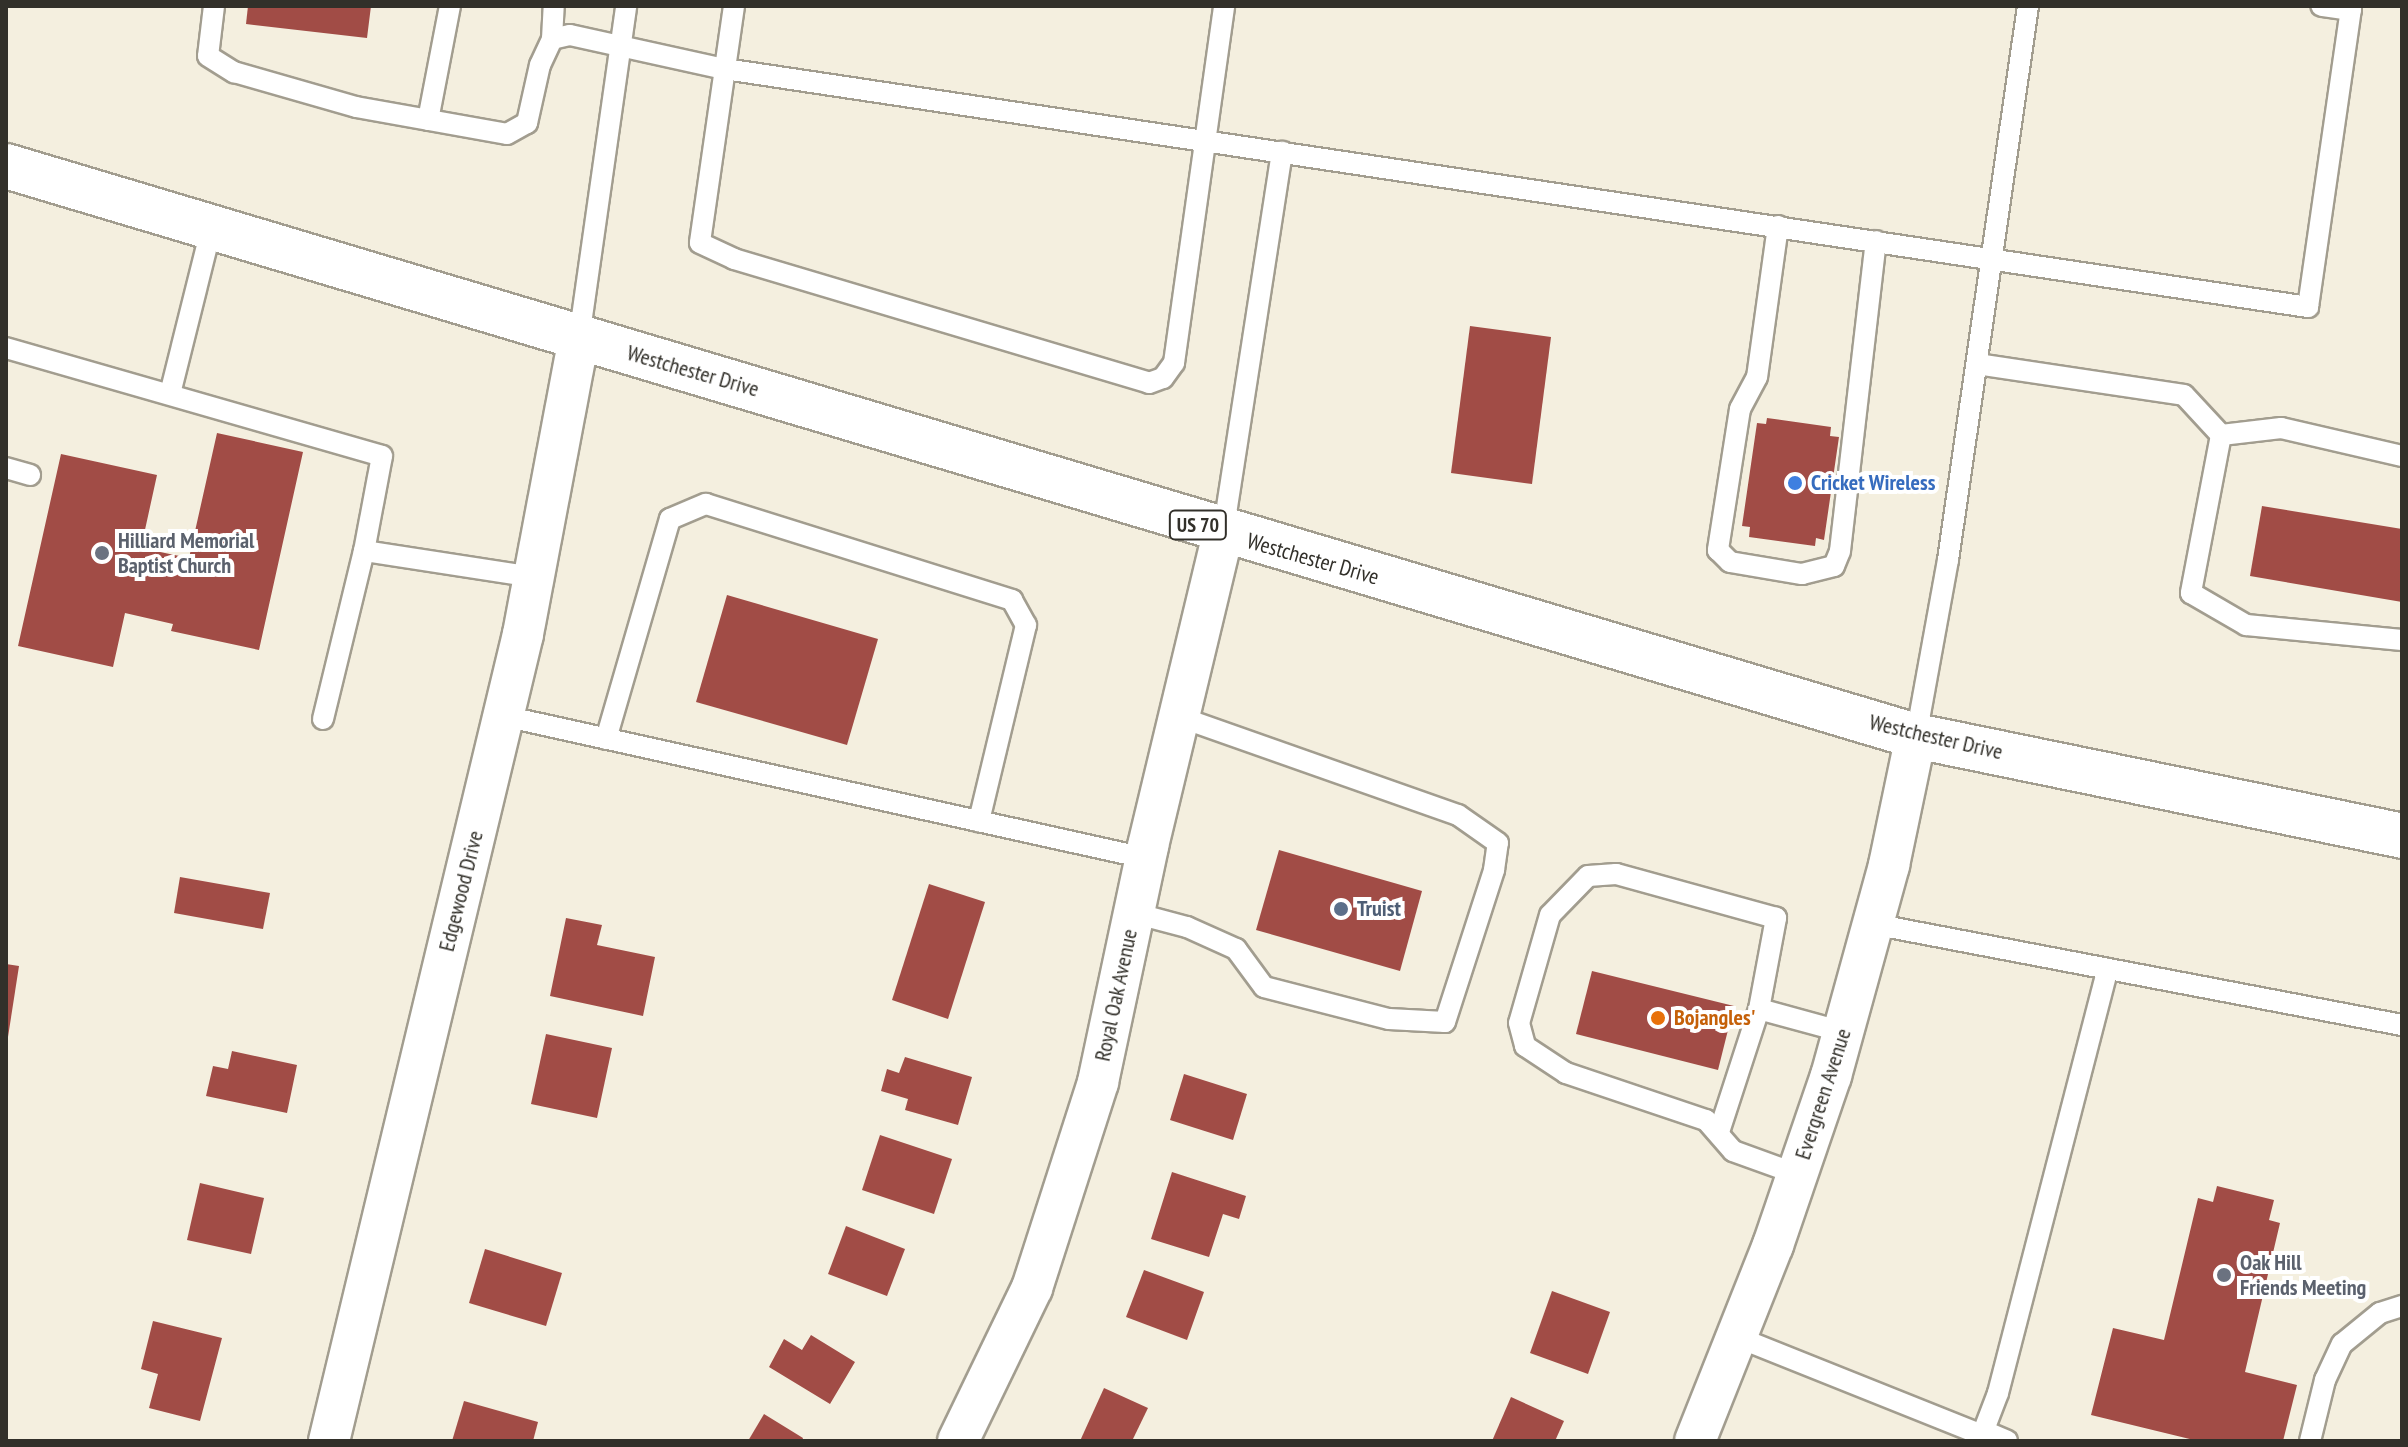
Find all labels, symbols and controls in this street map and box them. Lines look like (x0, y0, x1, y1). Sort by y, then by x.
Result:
street label: Westchester Drive (624, 340, 762, 402)
place label: Cricket Wireless (1811, 470, 1936, 496)
marker: Cricket Wireless (1786, 474, 1804, 492)
road number: US 70 (1168, 509, 1228, 541)
place label: Hilliard Memorial Baptist Church (118, 527, 254, 578)
street label: Westchester Drive (1244, 528, 1382, 590)
marker: Hilliard Memorial Baptist Church (93, 544, 111, 562)
street label: Westchester Drive (1867, 709, 2005, 765)
street label: Edgewood Drive (433, 828, 489, 954)
place label: Truist (1357, 896, 1401, 922)
marker: Truist (1332, 900, 1350, 918)
street label: Royal Oak Avenue (1089, 926, 1143, 1064)
place label: Bojangles' (1674, 1005, 1755, 1031)
marker: Bojangles' (1649, 1009, 1667, 1027)
street label: Evergreen Avenue (1789, 1025, 1857, 1163)
place label: Oak Hill Friends Meeting (2240, 1249, 2366, 1300)
marker: Oak Hill Friends Meeting (2215, 1266, 2233, 1284)

